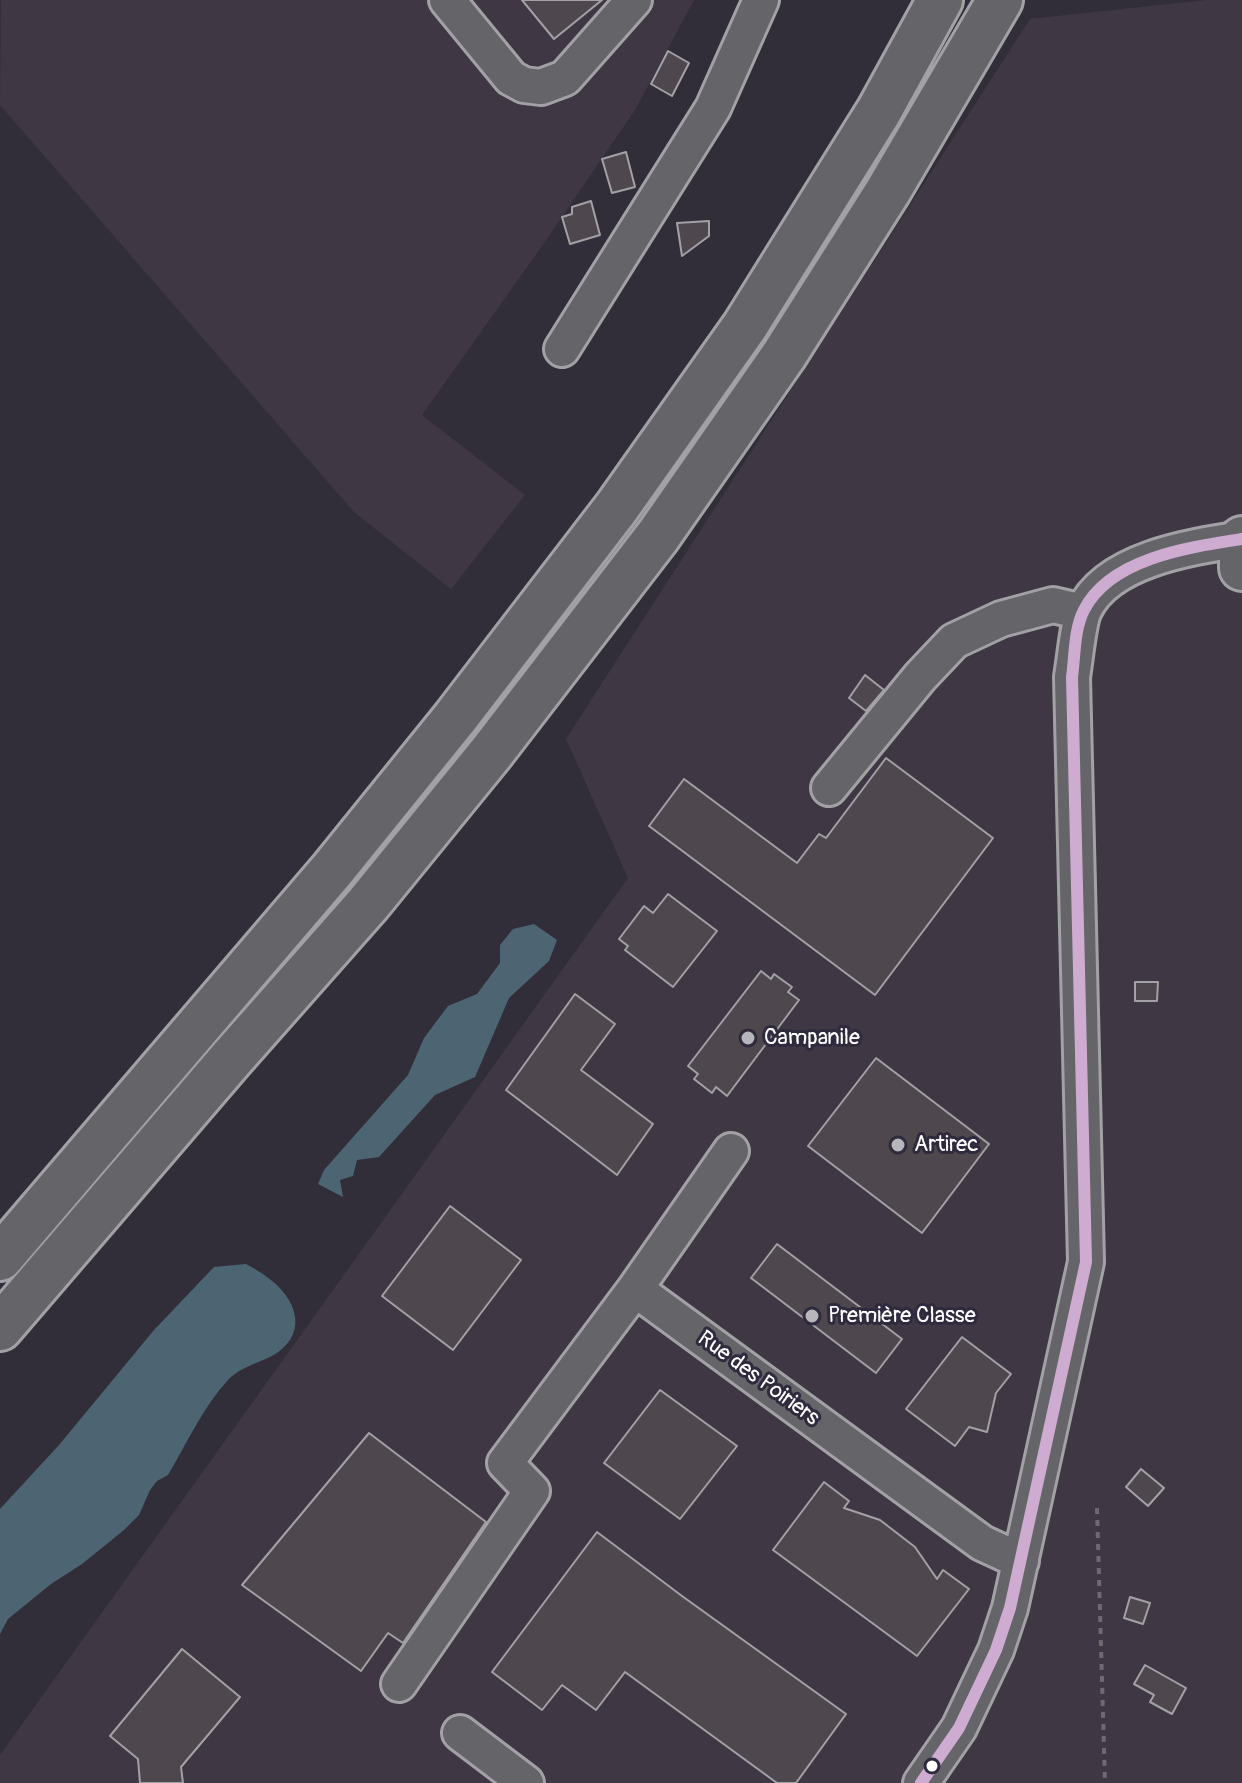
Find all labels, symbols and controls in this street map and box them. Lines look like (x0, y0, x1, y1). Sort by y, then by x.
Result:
place label: Campanile (764, 1025, 860, 1051)
marker: Campanile (739, 1029, 757, 1047)
place label: Artirec (914, 1132, 978, 1158)
marker: Artirec (889, 1136, 907, 1154)
place label: Première Classe (828, 1303, 976, 1329)
marker: Première Classe (803, 1307, 821, 1325)
street label: Rue des Poiriers (692, 1326, 824, 1432)
unlabelled marker (924, 1758, 940, 1774)

